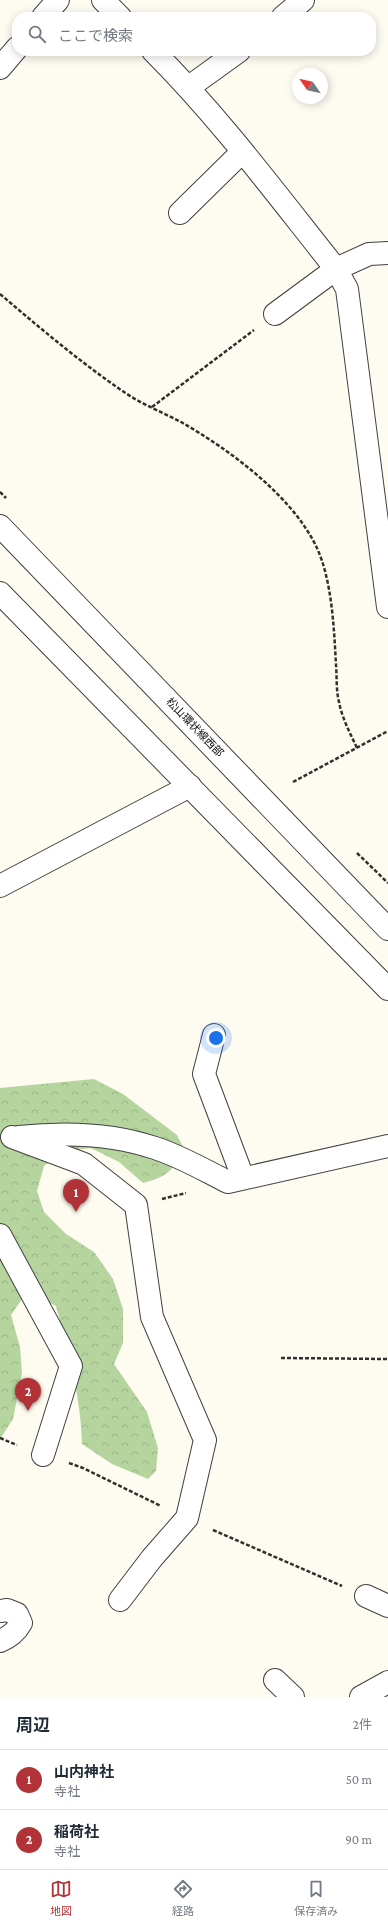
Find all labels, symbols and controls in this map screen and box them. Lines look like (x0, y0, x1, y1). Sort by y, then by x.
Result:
search box (12, 12, 376, 56)
icon: search (26, 23, 48, 45)
text: ここで検索 (58, 28, 133, 44)
north arrow (292, 68, 328, 104)
street label: 松山環状線西部 (164, 695, 226, 759)
your location (206, 1028, 226, 1048)
pin: 1 (63, 1179, 89, 1212)
pin: 2 (15, 1378, 41, 1411)
text: 周辺 (16, 1716, 50, 1735)
text: 2件 (353, 1717, 372, 1732)
text: 山内神社 (54, 1764, 114, 1780)
text: 1 (27, 1772, 31, 1787)
text: 50 m (346, 1772, 372, 1787)
text: 寺社 (54, 1784, 80, 1799)
text: 稲荷社 (54, 1824, 99, 1840)
text: 2 (26, 1832, 32, 1847)
text: 90 m (345, 1832, 372, 1847)
text: 寺社 (54, 1844, 80, 1859)
tab: 地図 (50, 1878, 72, 1918)
tab: 経路 (172, 1878, 194, 1918)
tab: 保存済み (294, 1878, 338, 1918)

